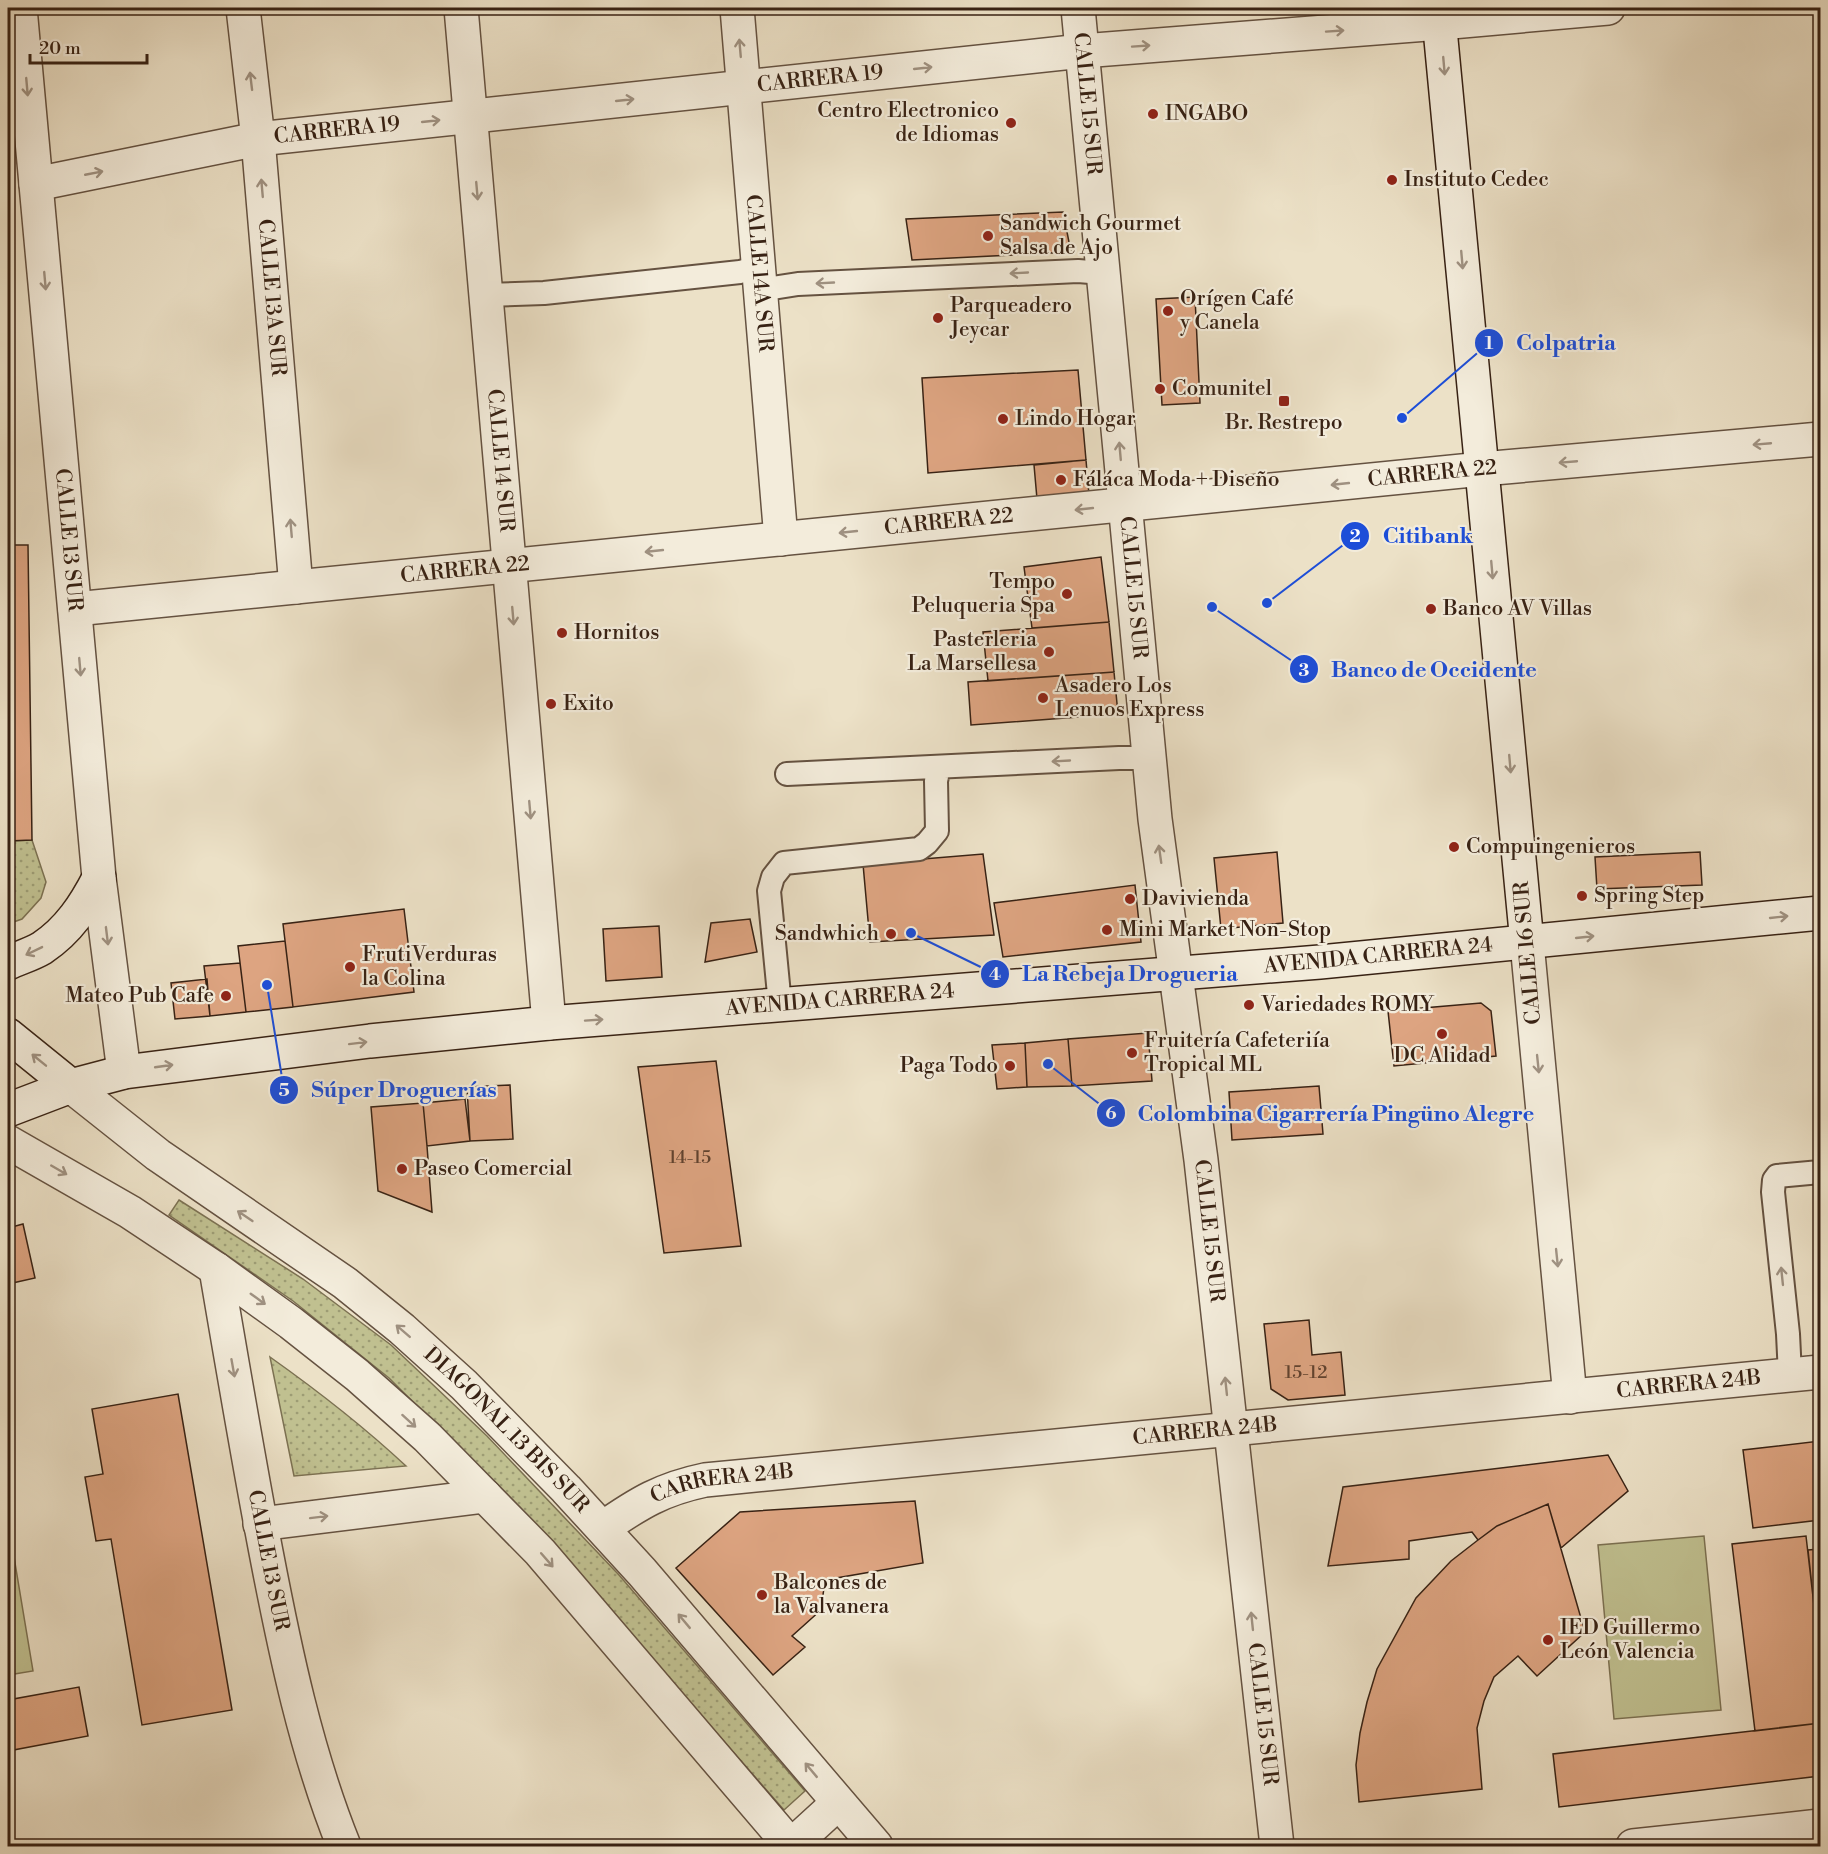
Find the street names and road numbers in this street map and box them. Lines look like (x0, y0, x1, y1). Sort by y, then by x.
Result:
street label: CALLE 15 SUR (1067, 31, 1107, 177)
street label: CARRERA 19 (756, 59, 885, 99)
street label: CARRERA 19 (273, 111, 402, 150)
street label: CALLE 14A SUR (740, 193, 778, 353)
street label: CALLE 13A SUR (252, 218, 291, 378)
street label: CALLE 14 SUR (481, 388, 519, 533)
street label: CARRERA 22 (1366, 455, 1498, 493)
street label: CALLE 13 SUR (49, 467, 88, 613)
street label: CARRERA 22 (883, 503, 1015, 541)
street label: CALLE 15 SUR (1113, 515, 1153, 660)
street label: CARRERA 22 (399, 551, 531, 590)
street label: CALLE 16 SUR (1509, 880, 1547, 1026)
street label: AVENIDA CARRERA 24 (1262, 932, 1494, 979)
street label: AVENIDA CARRERA 24 (724, 978, 956, 1022)
street label: CALLE 15 SUR (1188, 1158, 1230, 1304)
street label: DIAGONAL 13 BIS SUR (418, 1342, 595, 1519)
street label: CARRERA 24B (1615, 1365, 1762, 1405)
street label: CARRERA 24B (1131, 1412, 1279, 1452)
street label: CARRERA 24B (646, 1458, 795, 1510)
street label: CALLE 13 SUR (242, 1488, 295, 1634)
street label: CALLE 15 SUR (1242, 1641, 1283, 1787)

